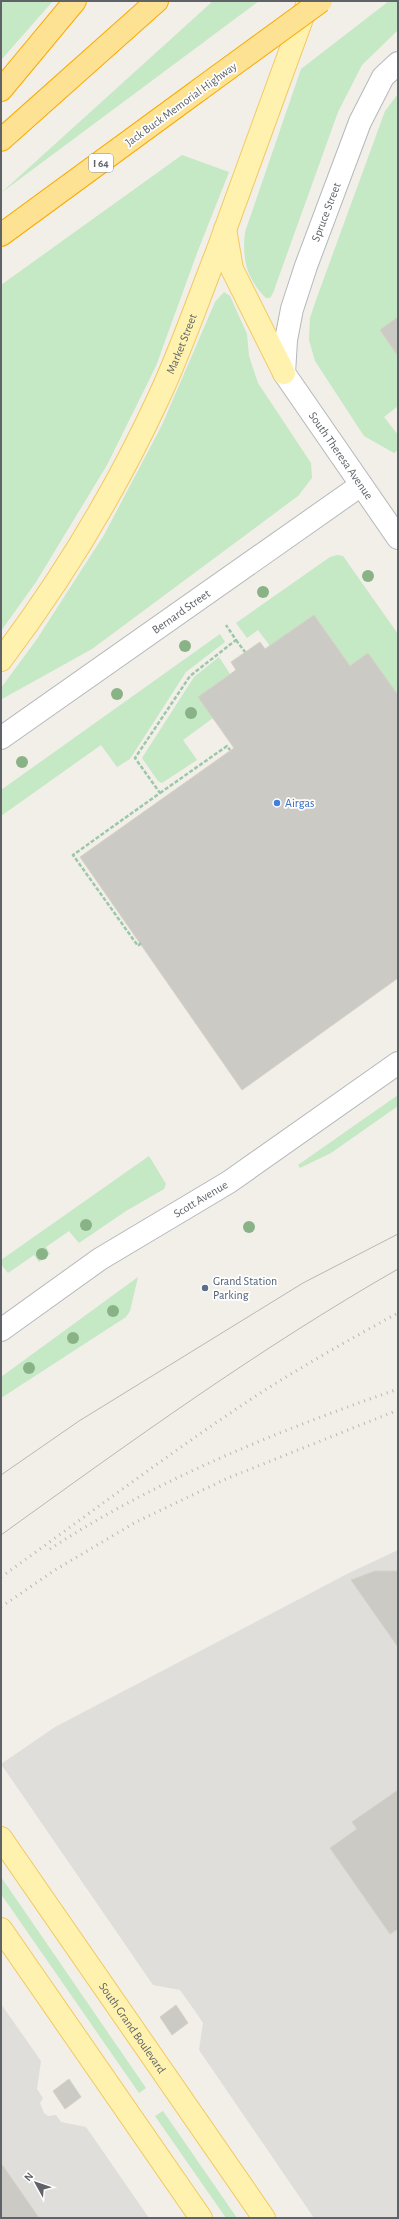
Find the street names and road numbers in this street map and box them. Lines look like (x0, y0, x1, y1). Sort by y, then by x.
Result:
street label: Jack Buck Memorial Highway (123, 60, 240, 149)
road number: I 64 (89, 154, 113, 172)
street label: Spruce Street (309, 181, 343, 243)
street label: Market Street (164, 312, 199, 376)
street label: South Theresa Avenue (307, 410, 375, 502)
street label: Bernard Street (150, 587, 212, 636)
street label: Scott Avenue (171, 1178, 230, 1220)
street label: South Grand Boulevard (97, 1980, 168, 2076)

